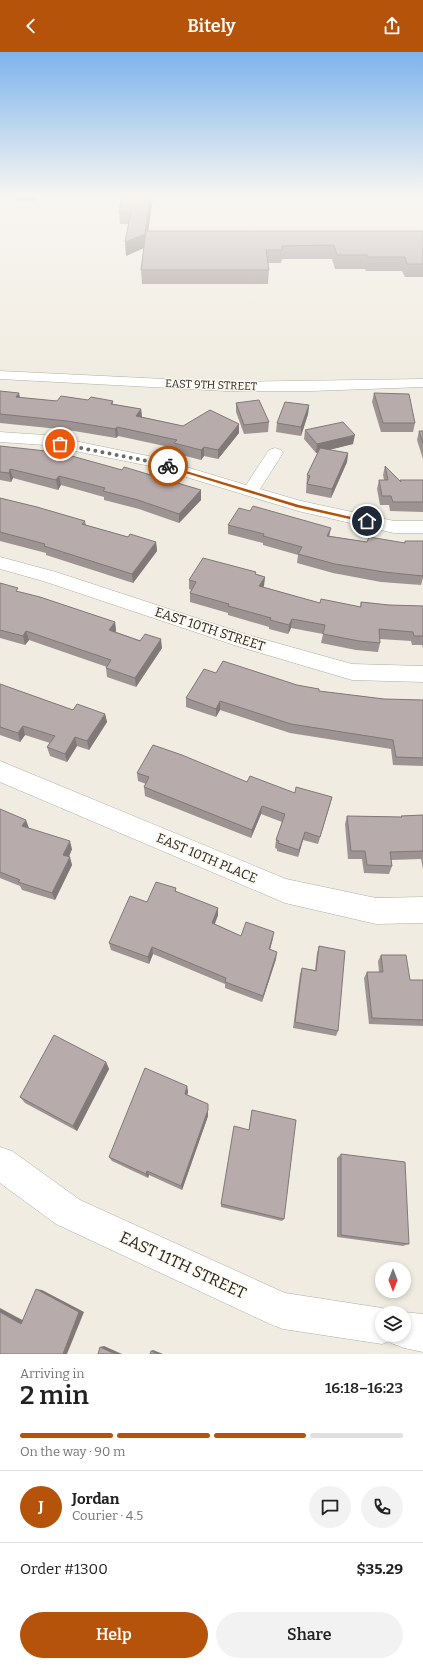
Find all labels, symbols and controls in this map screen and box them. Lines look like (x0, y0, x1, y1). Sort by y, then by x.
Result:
icon: back (20, 15, 42, 37)
text: Bitely (187, 15, 236, 37)
icon: share (381, 15, 403, 37)
street label: EAST 9TH STREET (165, 377, 258, 393)
pin (43, 427, 77, 461)
icon: bag (49, 433, 71, 455)
courier (148, 446, 188, 486)
icon: bike (157, 455, 179, 477)
pin (350, 504, 384, 538)
icon: home (356, 510, 378, 532)
street label: EAST 10TH STREET (153, 604, 267, 654)
street label: EAST 10TH PLACE (154, 830, 260, 886)
street label: EAST 11TH STREET (117, 1227, 249, 1303)
north arrow (375, 1262, 411, 1298)
map controls (375, 1262, 411, 1342)
button: layers (375, 1306, 411, 1342)
text: Arriving in (20, 1366, 85, 1381)
text: 16:18–16:23 (325, 1379, 403, 1397)
text: 2 min (20, 1380, 89, 1411)
text: On the way · 90 m (20, 1444, 125, 1459)
button: chat (309, 1486, 351, 1528)
button: phone (361, 1486, 403, 1528)
text: Jordan (72, 1490, 119, 1508)
text: J (38, 1498, 44, 1516)
text: Courier · 4.5 (72, 1508, 143, 1523)
text: Order #1300 (20, 1560, 108, 1578)
text: $35.29 (356, 1560, 403, 1578)
button: Help (20, 1612, 208, 1658)
button: Share (216, 1612, 403, 1658)

